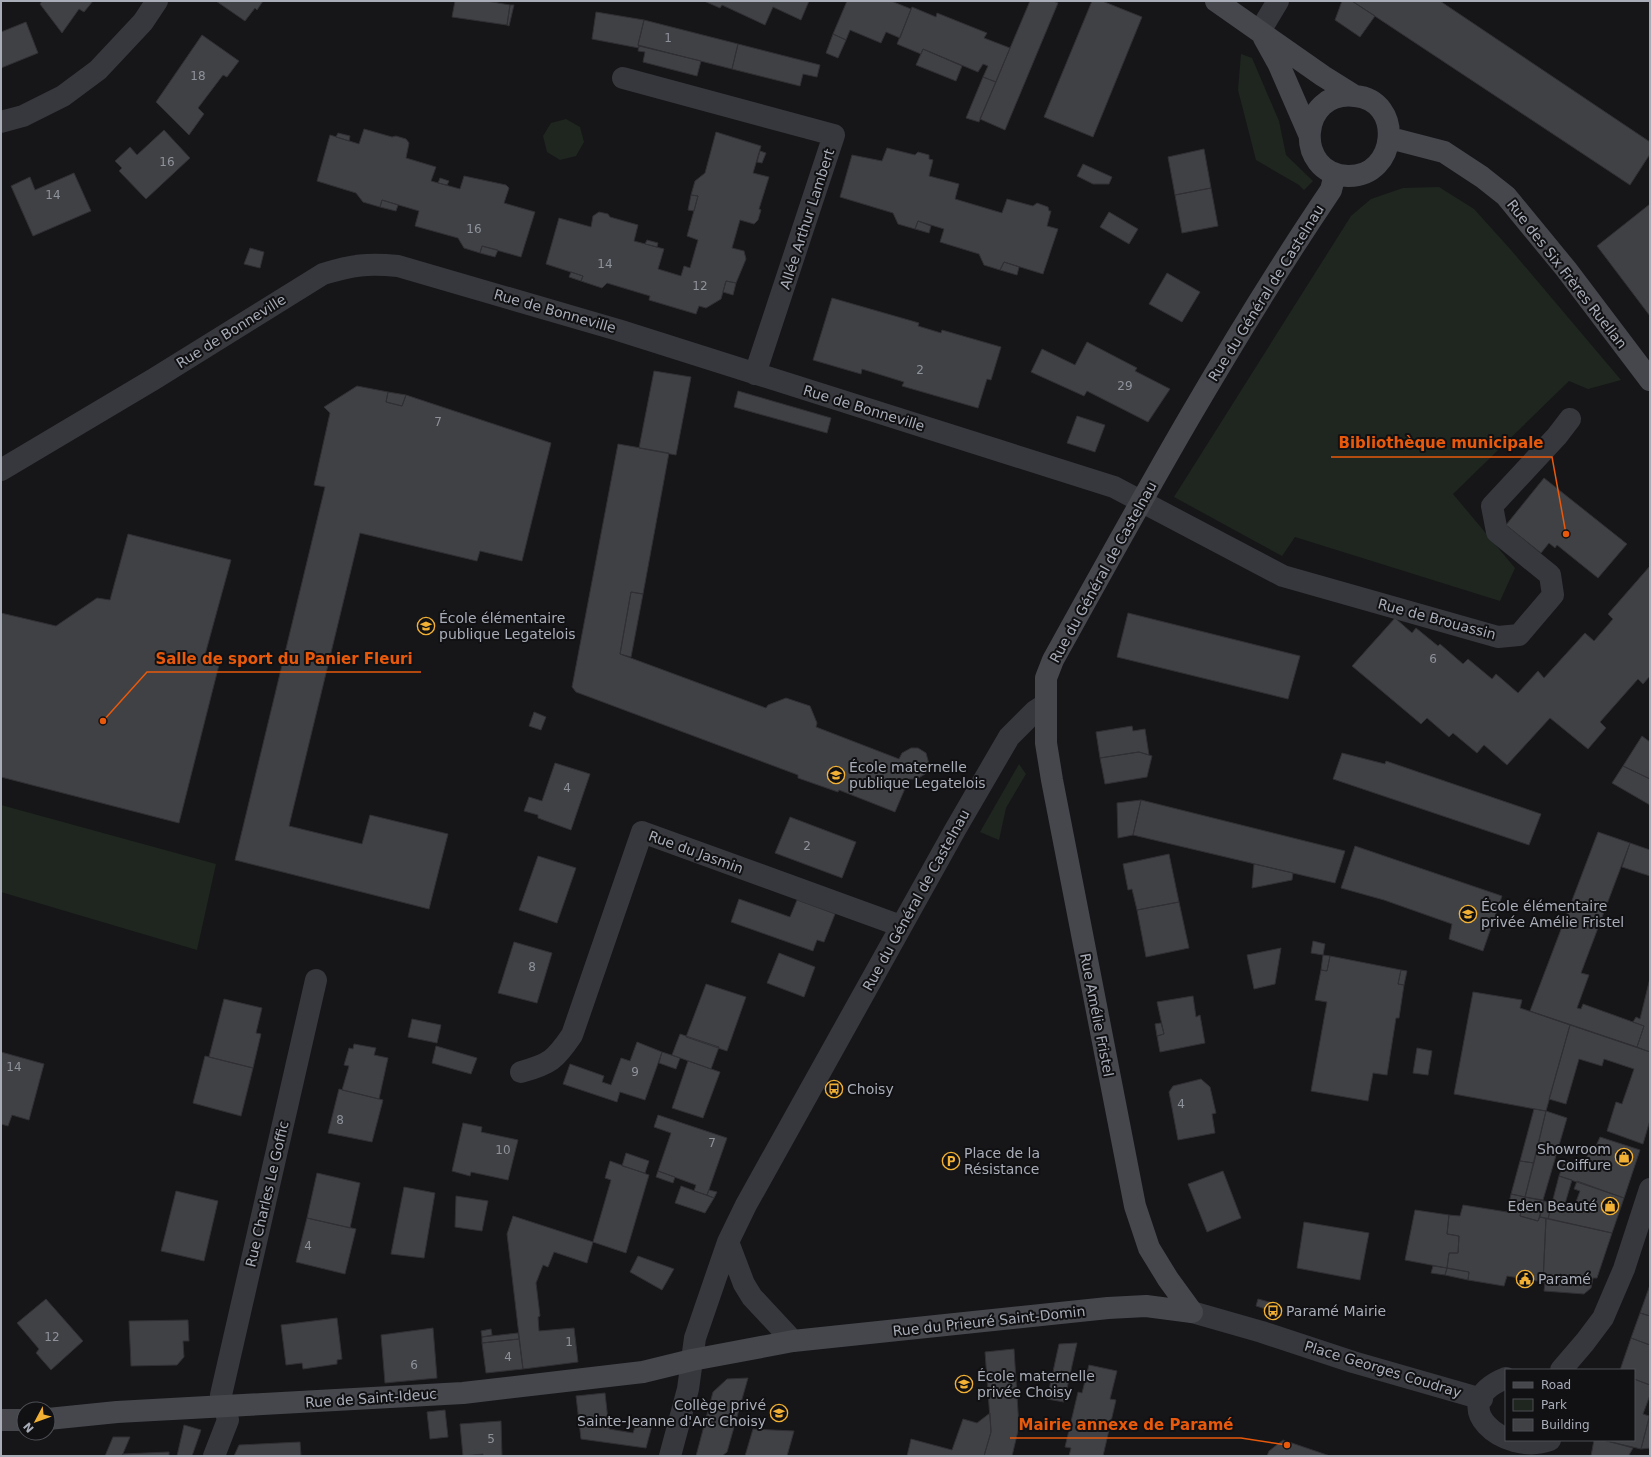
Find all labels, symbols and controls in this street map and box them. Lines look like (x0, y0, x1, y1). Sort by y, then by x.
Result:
house number: 1 (664, 31, 672, 45)
house number: 18 (190, 69, 206, 83)
street label: Allée Arthur Lambert (777, 146, 837, 291)
house number: 16 (159, 155, 175, 169)
house number: 14 (45, 188, 61, 202)
street label: Rue des Six Frères Ruellan (1504, 196, 1630, 352)
street label: Rue du Général de Castelnau (1205, 202, 1327, 384)
house number: 16 (466, 222, 482, 236)
house number: 14 (597, 257, 613, 271)
house number: 12 (692, 279, 708, 293)
street label: Rue de Bonneville (492, 286, 618, 336)
street label: Rue de Bonneville (173, 291, 289, 371)
house number: 2 (916, 363, 924, 377)
house number: 29 (1117, 379, 1133, 393)
street label: Rue de Bonneville (801, 382, 927, 434)
house number: 7 (434, 415, 442, 429)
callout: Bibliothèque municipale (1331, 430, 1552, 457)
text: Bibliothèque municipale (1338, 434, 1544, 452)
street label: Rue du Général de Castelnau (1046, 479, 1160, 665)
street label: Rue de Brouassin (1376, 596, 1498, 642)
place label: École élémentaire publique Legatelois (439, 610, 576, 642)
school or university icon: École élémentaire publique Legatelois (416, 616, 436, 636)
callout: Salle de sport du Panier Fleuri (147, 645, 421, 672)
text: Salle de sport du Panier Fleuri (155, 650, 413, 668)
house number: 6 (1429, 652, 1437, 666)
place label: École maternelle publique Legatelois (849, 759, 986, 791)
school or university icon: École maternelle publique Legatelois (826, 765, 846, 785)
house number: 4 (563, 781, 571, 795)
street label: Rue du Général de Castelnau (859, 807, 973, 993)
street label: Rue du Jasmin (646, 827, 746, 877)
house number: 2 (803, 839, 811, 853)
place label: École élémentaire privée Amélie Fristel (1481, 898, 1624, 930)
school or university icon: École élémentaire privée Amélie Fristel (1458, 904, 1478, 924)
street label: Rue Amélie Fristel (1077, 952, 1117, 1078)
house number: 8 (528, 960, 536, 974)
house number: 14 (6, 1060, 22, 1074)
house number: 9 (631, 1065, 639, 1079)
bus stop icon: Choisy (824, 1079, 844, 1099)
place label: Choisy (847, 1081, 894, 1097)
house number: 4 (1177, 1097, 1185, 1111)
house number: 8 (336, 1113, 344, 1127)
street label: Rue Charles Le Goffic (242, 1119, 292, 1269)
house number: 7 (708, 1136, 716, 1150)
place label: Showroom Coiffure (1537, 1141, 1611, 1173)
house number: 10 (495, 1143, 511, 1157)
place label: Place de la Résistance (964, 1145, 1040, 1177)
shop icon: Showroom Coiffure (1614, 1147, 1634, 1167)
parking icon: Place de la Résistance (941, 1151, 961, 1171)
shop icon: Eden Beauté (1600, 1196, 1620, 1216)
place label: Eden Beauté (1508, 1198, 1597, 1214)
house number: 4 (304, 1239, 312, 1253)
public building icon: Paramé (1515, 1269, 1535, 1289)
place label: Paramé (1538, 1271, 1591, 1287)
bus stop icon: Paramé Mairie (1263, 1301, 1283, 1321)
street label: Rue du Prieuré Saint-Domin (892, 1303, 1086, 1339)
place label: Paramé Mairie (1286, 1303, 1386, 1319)
house number: 12 (44, 1330, 60, 1344)
house number: 1 (565, 1335, 573, 1349)
street label: Place Georges Coudray (1303, 1337, 1463, 1401)
house number: 4 (504, 1350, 512, 1364)
house number: 6 (410, 1358, 418, 1372)
place label: École maternelle privée Choisy (977, 1368, 1095, 1400)
legend (1505, 1369, 1635, 1441)
school or university icon: École maternelle privée Choisy (954, 1374, 974, 1394)
text: Road (1541, 1378, 1571, 1392)
street label: Rue de Saint-Ideuc (305, 1385, 437, 1411)
place label: Collège privé Sainte-Jeanne d'Arc Choisy (577, 1397, 766, 1429)
text: Park (1541, 1398, 1567, 1412)
north arrow (16, 1401, 56, 1441)
school or university icon: Collège privé Sainte-Jeanne d'Arc Choisy (769, 1403, 789, 1423)
callout: Mairie annexe de Paramé (1010, 1411, 1241, 1438)
text: Mairie annexe de Paramé (1018, 1416, 1234, 1434)
text: Building (1541, 1418, 1590, 1432)
text: N (21, 1419, 37, 1435)
house number: 5 (487, 1432, 495, 1446)

